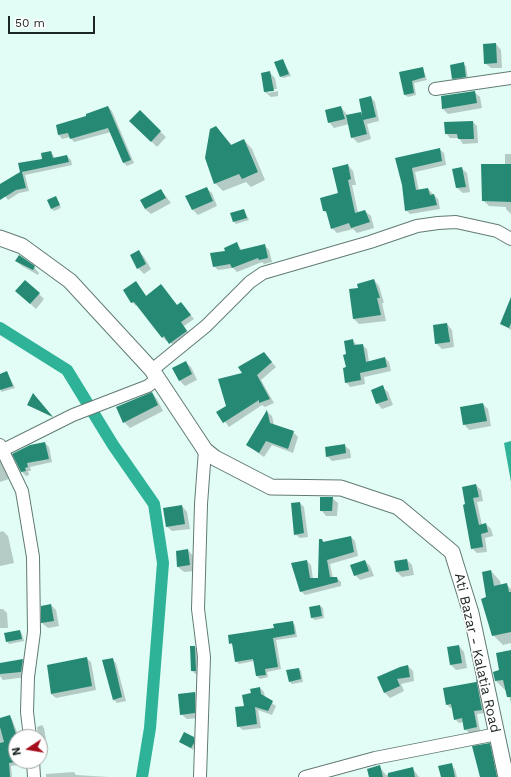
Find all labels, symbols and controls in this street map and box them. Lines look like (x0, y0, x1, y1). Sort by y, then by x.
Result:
scale bar (10, 8, 97, 34)
text: 50 m (15, 16, 45, 30)
street label: Ati Bazar - Kalatia Road (450, 572, 504, 734)
north arrow (8, 729, 48, 769)
text: N (10, 746, 24, 757)

